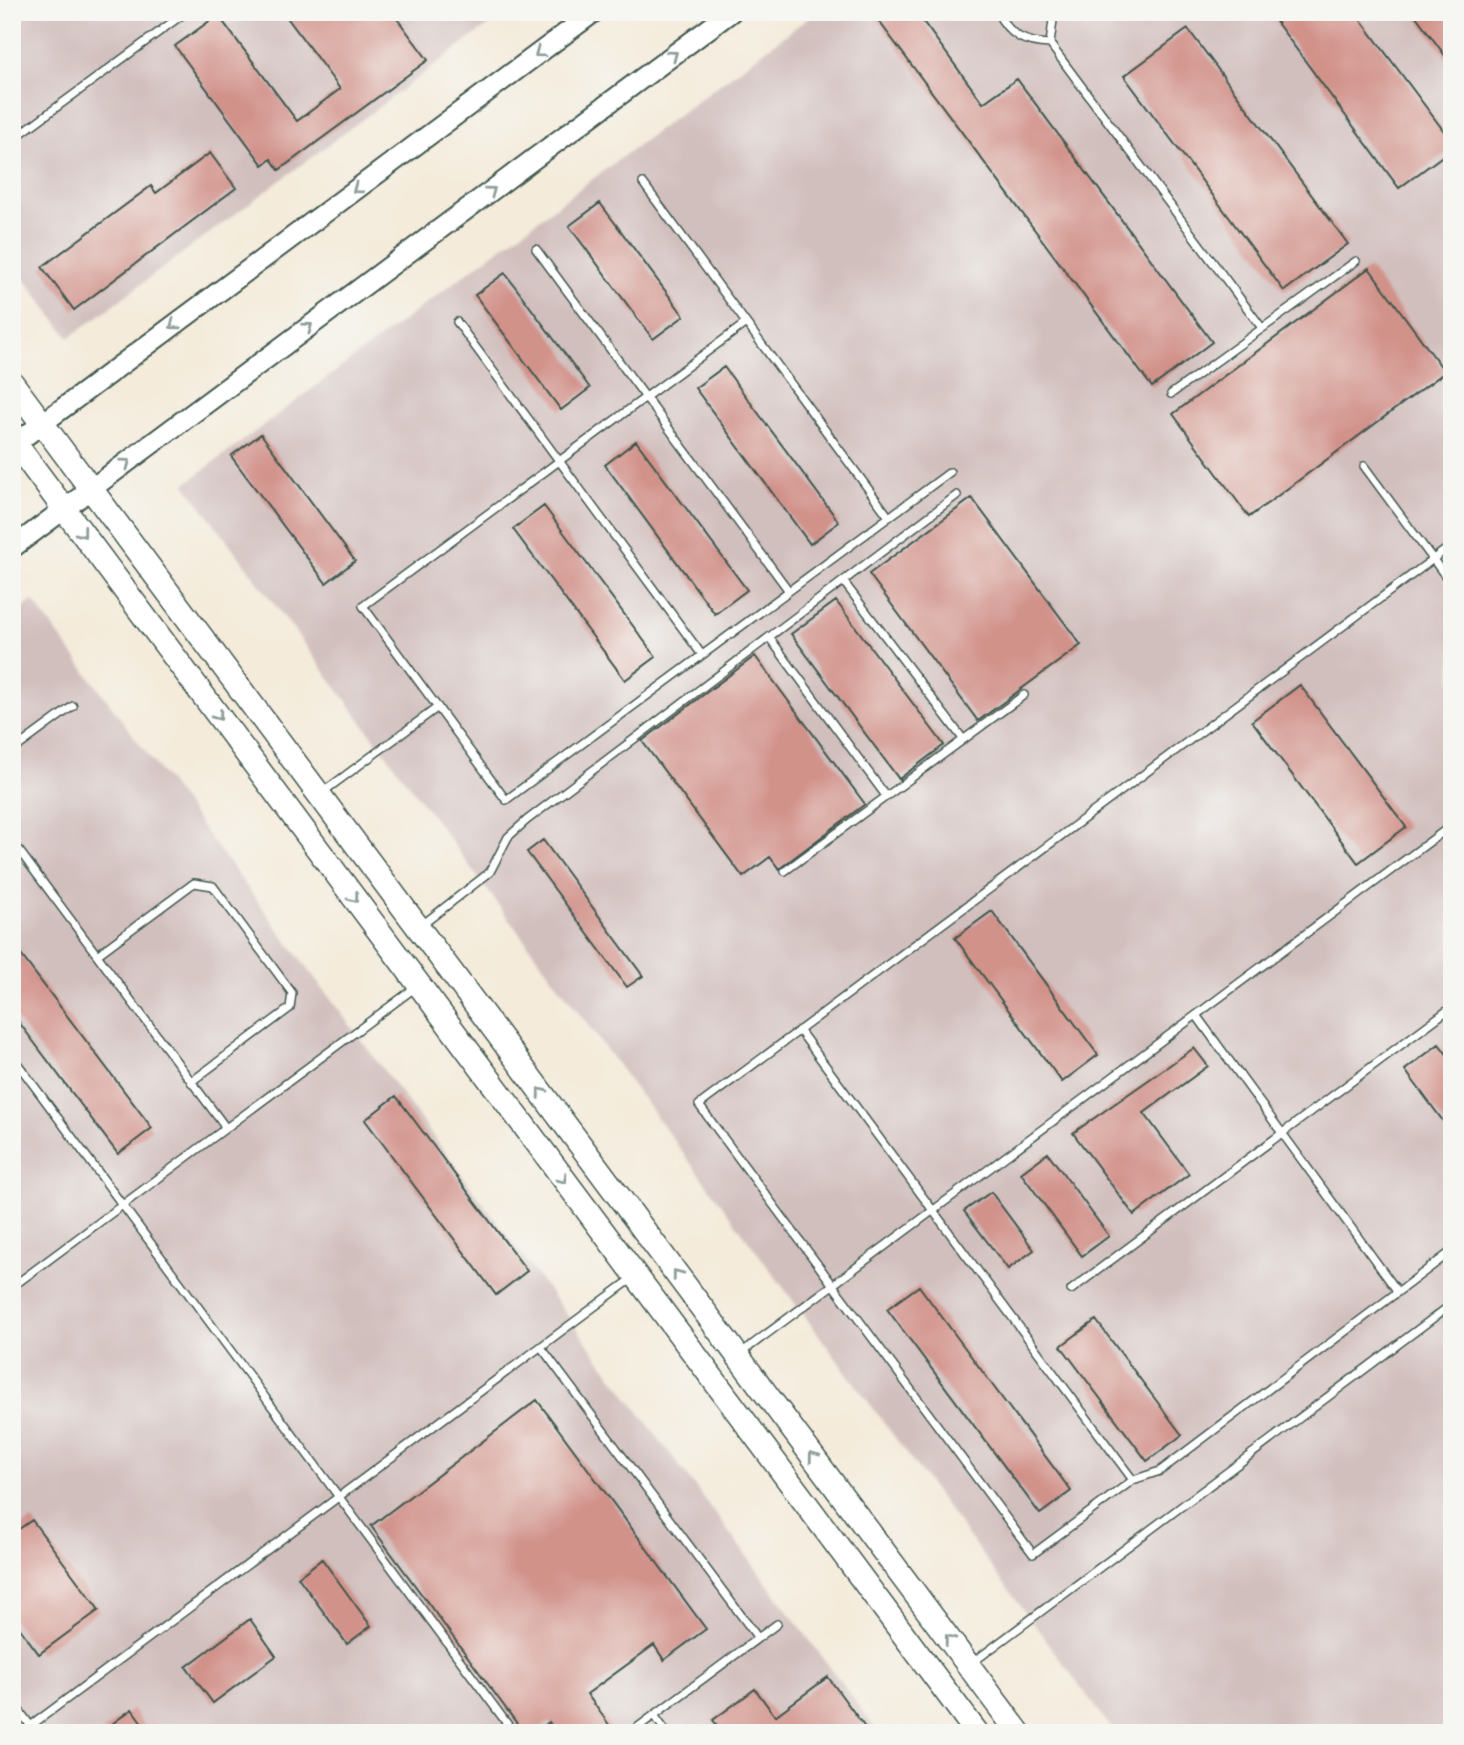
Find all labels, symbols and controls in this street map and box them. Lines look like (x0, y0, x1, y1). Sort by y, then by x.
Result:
one-way arrow (535, 45, 547, 57)
one-way arrow (666, 51, 678, 64)
one-way arrow (352, 181, 365, 193)
one-way arrow (483, 187, 496, 200)
one-way arrow (170, 316, 182, 329)
one-way arrow (301, 323, 313, 335)
one-way arrow (118, 459, 131, 471)
one-way arrow (74, 525, 87, 538)
one-way arrow (210, 708, 223, 720)
one-way arrow (346, 890, 359, 903)
one-way arrow (536, 1087, 549, 1099)
one-way arrow (555, 1171, 568, 1183)
one-way arrow (673, 1269, 685, 1282)
one-way arrow (809, 1452, 821, 1464)
one-way arrow (945, 1634, 957, 1647)

